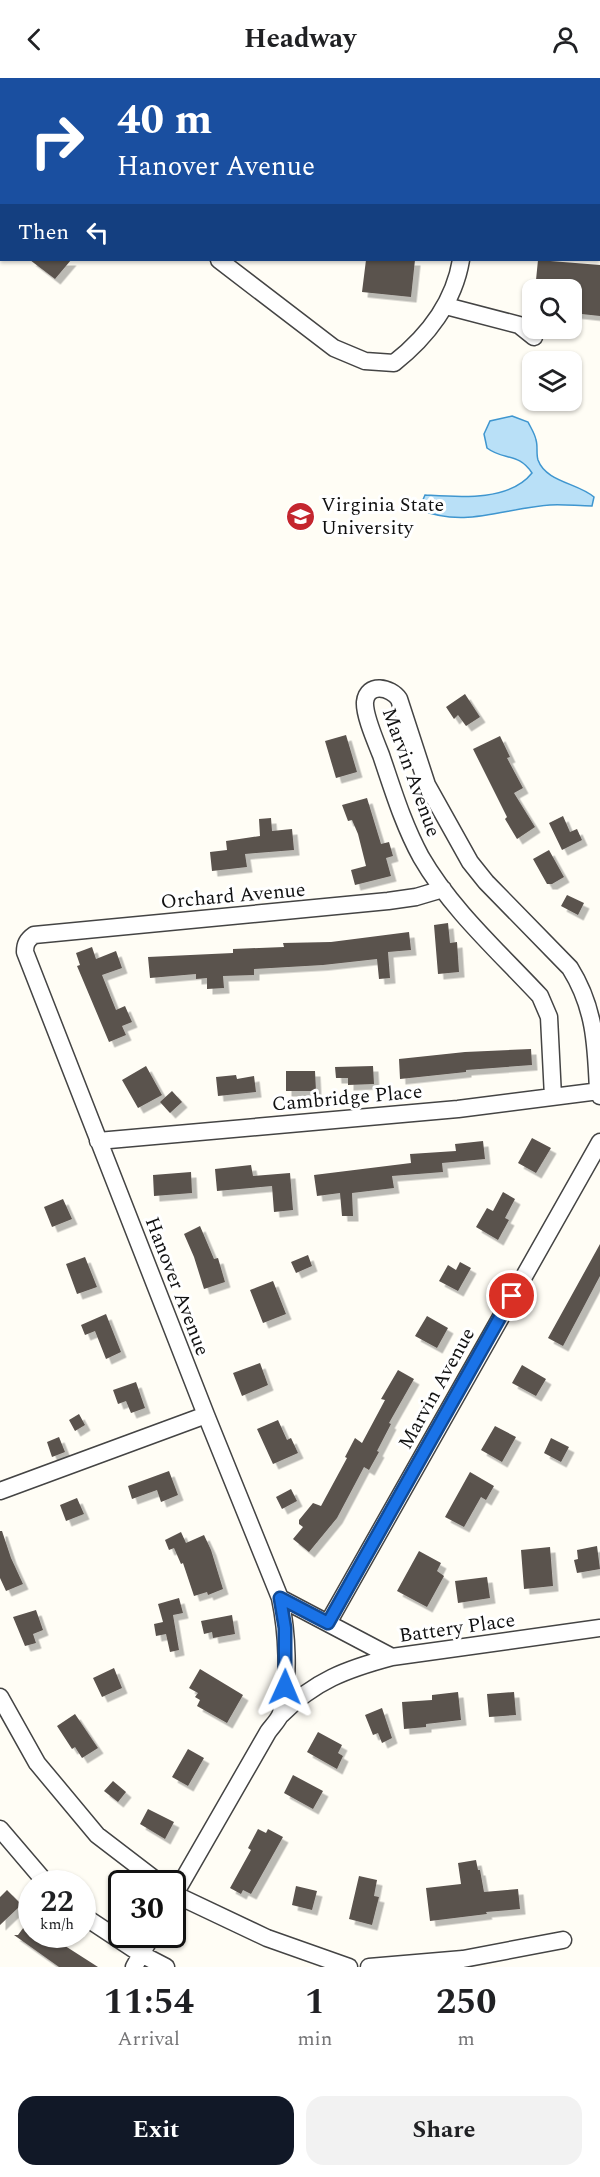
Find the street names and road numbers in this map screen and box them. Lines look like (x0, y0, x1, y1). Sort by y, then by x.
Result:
street label: Marvin Avenue (374, 704, 448, 841)
street label: Orchard Avenue (159, 875, 307, 917)
street label: Cambridge Place (271, 1076, 424, 1120)
street label: Hanover Avenue (137, 1213, 217, 1360)
street label: Marvin Avenue (391, 1322, 483, 1455)
street label: Battery Place (397, 1605, 517, 1651)

